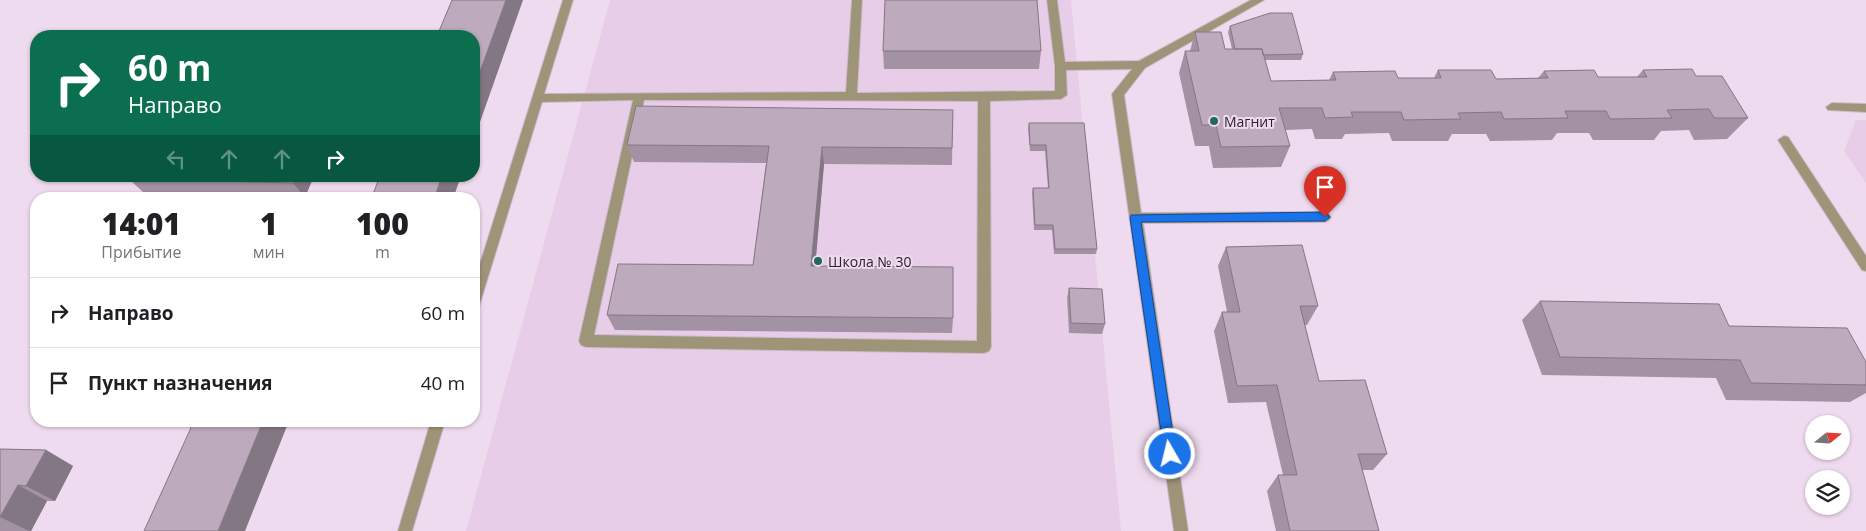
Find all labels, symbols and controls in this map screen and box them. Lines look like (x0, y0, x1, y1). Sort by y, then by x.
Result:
text: 60 m (128, 44, 211, 91)
icon: right (45, 50, 110, 115)
text: Направо (128, 89, 222, 119)
place label: Магнит (1224, 112, 1275, 131)
marker: Магнит (1208, 115, 1220, 127)
icon: left (162, 145, 190, 173)
icon: ahead (215, 145, 243, 173)
icon: ahead (268, 145, 296, 173)
icon: right (321, 145, 349, 173)
pin (1304, 166, 1346, 217)
icon: arrive (1311, 173, 1339, 201)
text: 14:01 (102, 203, 181, 244)
text: 1 (260, 203, 277, 244)
text: 100 (356, 203, 409, 244)
text: Прибытие (101, 241, 181, 263)
text: мин (253, 241, 285, 263)
text: m (375, 241, 390, 263)
place label: Школа № 30 (828, 252, 911, 271)
marker: Школа № 30 (812, 255, 824, 267)
icon: right (45, 299, 73, 327)
text: Направо (88, 300, 174, 326)
text: 60 m (421, 300, 465, 326)
icon: arrive (45, 369, 73, 397)
text: Пункт назначения (88, 370, 273, 396)
text: 40 m (421, 370, 465, 396)
north arrow (1805, 415, 1850, 460)
map controls (1805, 415, 1850, 515)
position arrow (1143, 427, 1195, 479)
button: layers (1805, 470, 1850, 515)

